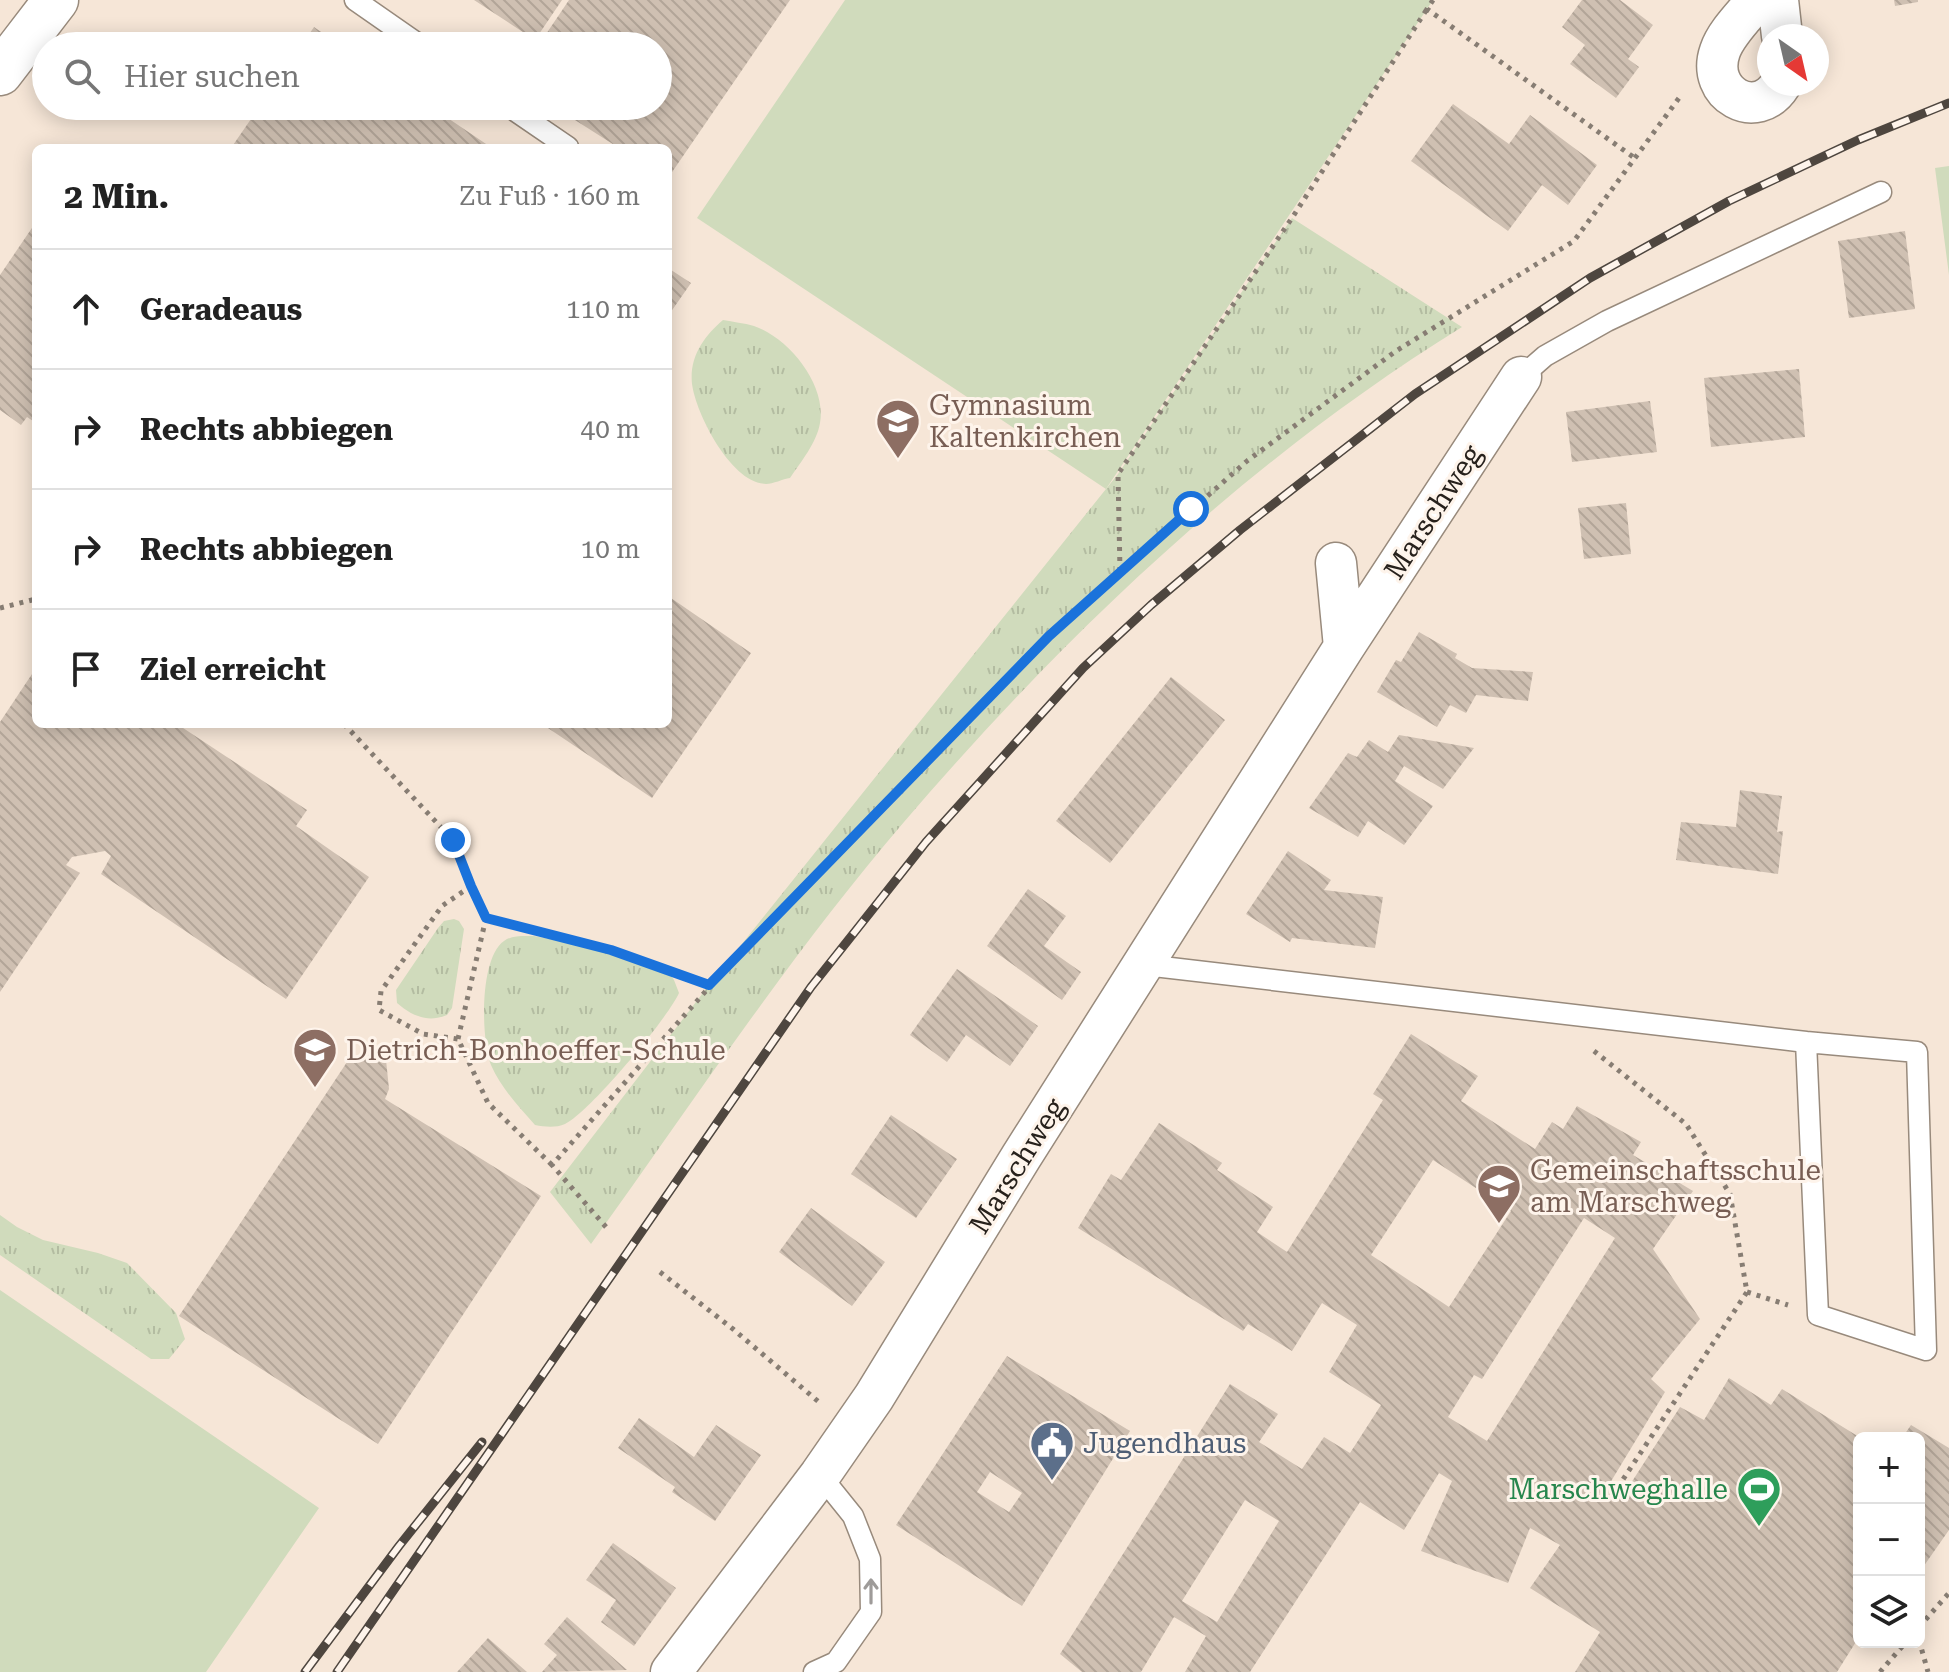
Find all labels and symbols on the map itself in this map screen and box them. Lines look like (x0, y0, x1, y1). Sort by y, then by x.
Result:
north arrow (1757, 24, 1829, 96)
place label: Gymnasium Kaltenkirchen (929, 389, 1121, 454)
school or university icon: Gymnasium Kaltenkirchen (874, 397, 922, 460)
street label: Marschweg (1377, 439, 1489, 585)
route start (1173, 491, 1209, 527)
route end (435, 822, 471, 858)
school or university icon: Dietrich-Bonhoeffer-Schule (291, 1026, 339, 1089)
place label: Dietrich-Bonhoeffer-Schule (346, 1034, 726, 1067)
street label: Marschweg (962, 1092, 1072, 1240)
place label: Gemeinschaftsschule am Marschweg (1530, 1154, 1821, 1219)
school or university icon: Gemeinschaftsschule am Marschweg (1475, 1162, 1523, 1225)
public building icon: Jugendhaus (1028, 1419, 1076, 1482)
place label: Jugendhaus (1083, 1427, 1246, 1460)
sports icon: Marschweghalle (1735, 1465, 1783, 1528)
place label: Marschweghalle (1509, 1473, 1728, 1506)
one-way arrow (863, 1578, 878, 1605)

